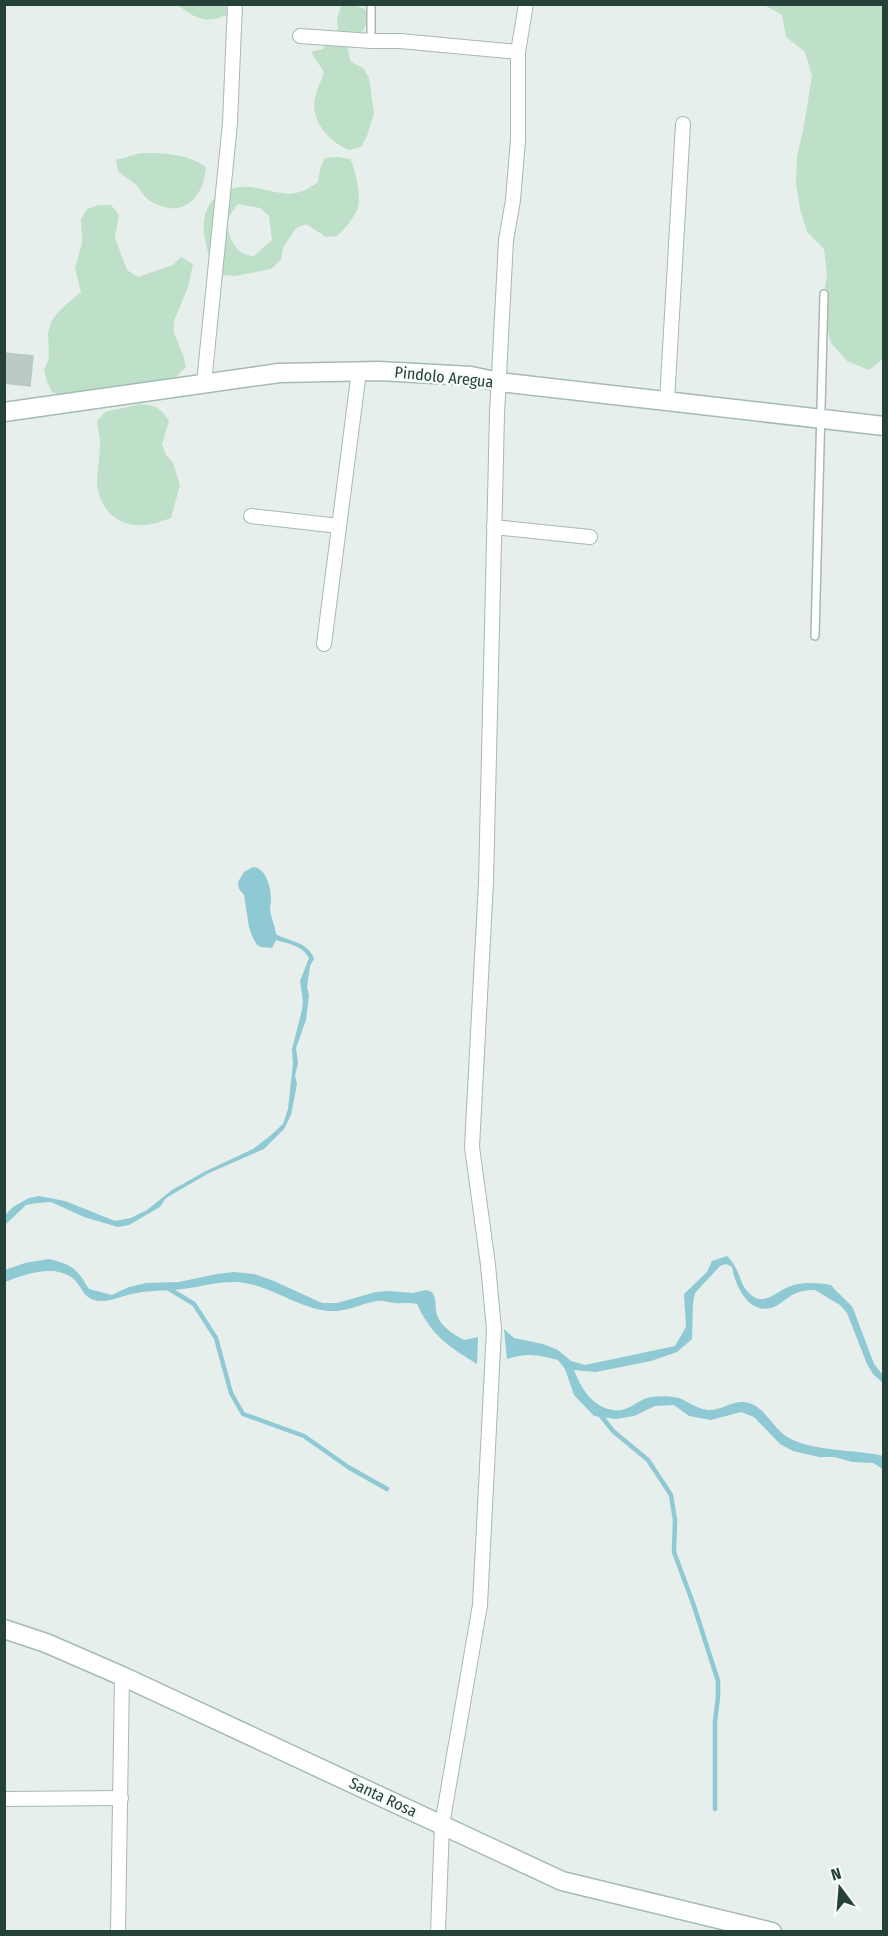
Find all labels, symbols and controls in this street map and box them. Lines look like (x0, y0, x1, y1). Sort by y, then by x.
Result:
street label: Pindolo Aregua (394, 362, 494, 392)
street label: Santa Rosa (346, 1773, 420, 1821)
north arrow (810, 1858, 870, 1918)
text: N (829, 1864, 843, 1885)

